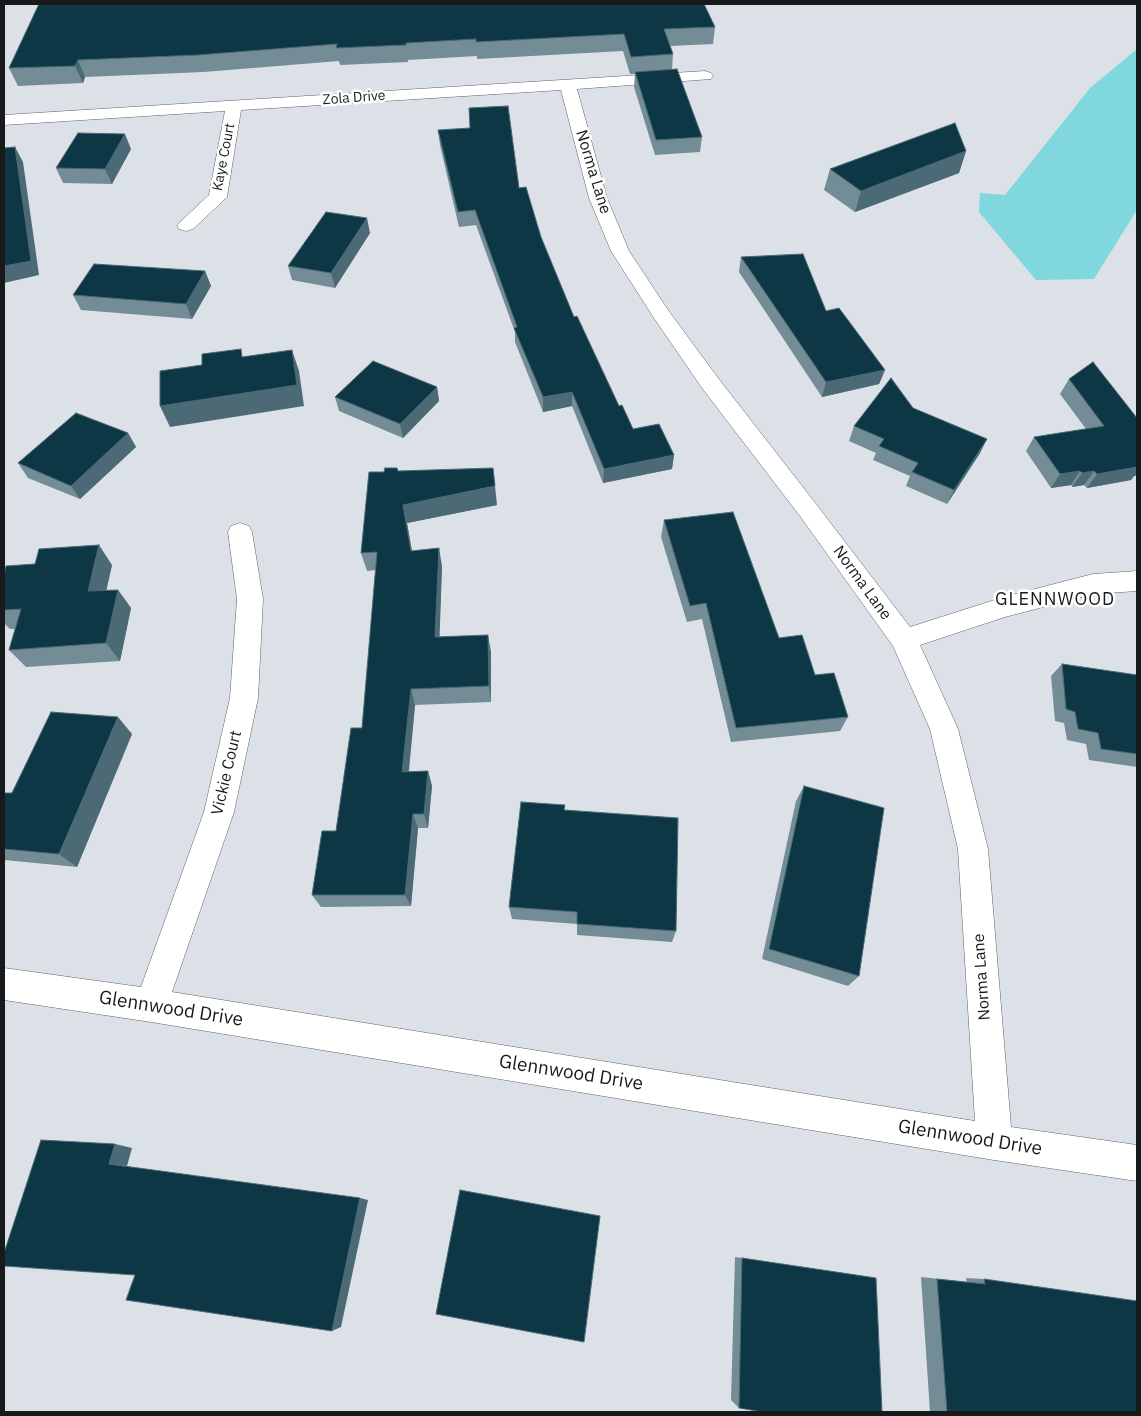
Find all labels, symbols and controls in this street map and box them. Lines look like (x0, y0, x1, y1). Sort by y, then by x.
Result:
street label: Zola Drive (322, 87, 386, 109)
street label: Kaye Court (209, 122, 239, 192)
street label: Norma Lane (571, 128, 615, 216)
street label: Norma Lane (829, 542, 895, 624)
district label: GLENNWOOD (994, 589, 1116, 611)
street label: Vickie Court (208, 729, 246, 817)
street label: Norma Lane (969, 933, 995, 1021)
street label: Glennwood Drive (97, 986, 245, 1032)
street label: Glennwood Drive (497, 1050, 645, 1096)
street label: Glennwood Drive (896, 1115, 1044, 1161)

